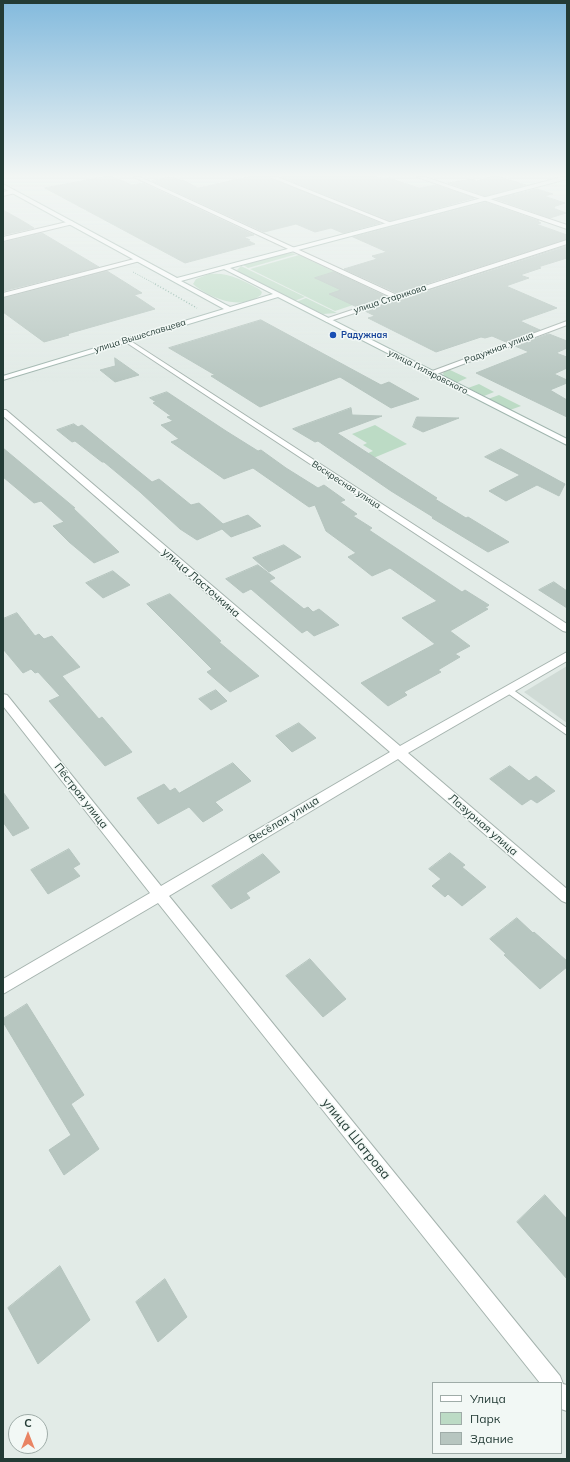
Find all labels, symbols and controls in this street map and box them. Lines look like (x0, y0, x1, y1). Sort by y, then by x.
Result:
street label: улица Старикова (352, 282, 428, 316)
street label: улица Вышеславцева (93, 317, 187, 355)
marker: Радужная (328, 330, 338, 340)
place label: Радужная (341, 330, 387, 340)
street label: Радужная улица (463, 330, 535, 366)
street label: улица Гиляровского (386, 347, 470, 397)
street label: Воскресная улица (309, 459, 383, 511)
street label: улица Ласточкина (159, 546, 243, 620)
street label: Пёстрая улица (51, 761, 111, 831)
street label: Лазурная улица (446, 791, 520, 859)
street label: Весёлая улица (247, 794, 321, 846)
street label: улица Шатрова (319, 1095, 393, 1183)
legend (432, 1382, 562, 1454)
text: Улица (470, 1391, 506, 1406)
text: Парк (470, 1411, 500, 1426)
north arrow (8, 1414, 48, 1454)
text: С (24, 1416, 32, 1430)
text: Здание (470, 1431, 513, 1446)

